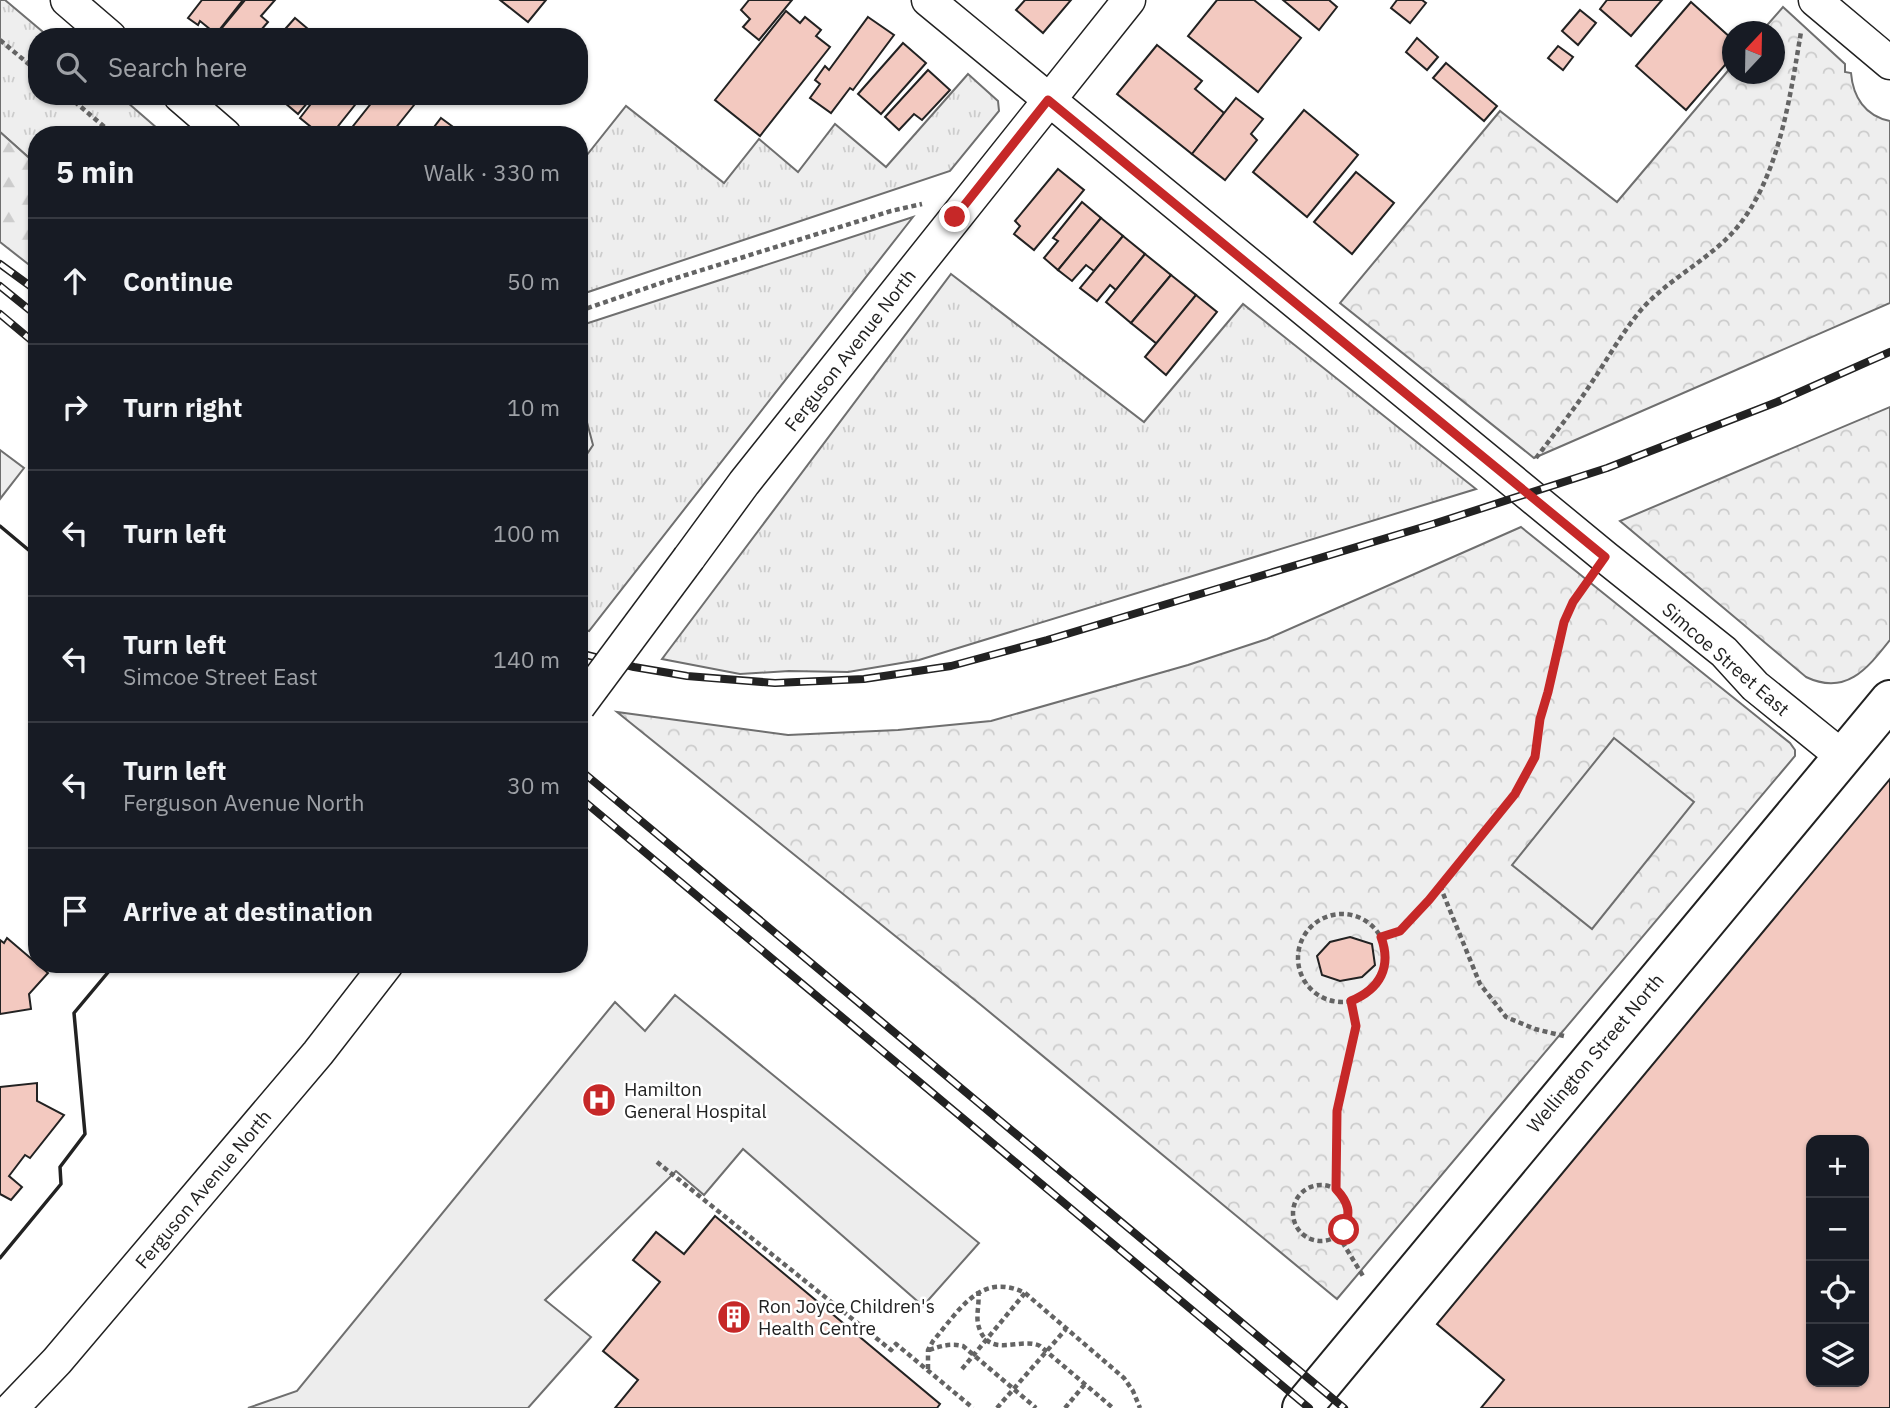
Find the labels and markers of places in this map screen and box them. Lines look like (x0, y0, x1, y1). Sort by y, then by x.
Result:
place label: Hamilton General Hospital (624, 1077, 767, 1123)
hospital icon: Hamilton General Hospital (580, 1081, 618, 1119)
place label: Ron Joyce Children's Health Centre (758, 1294, 935, 1340)
building icon: Ron Joyce Children's Health Centre (715, 1298, 753, 1336)

